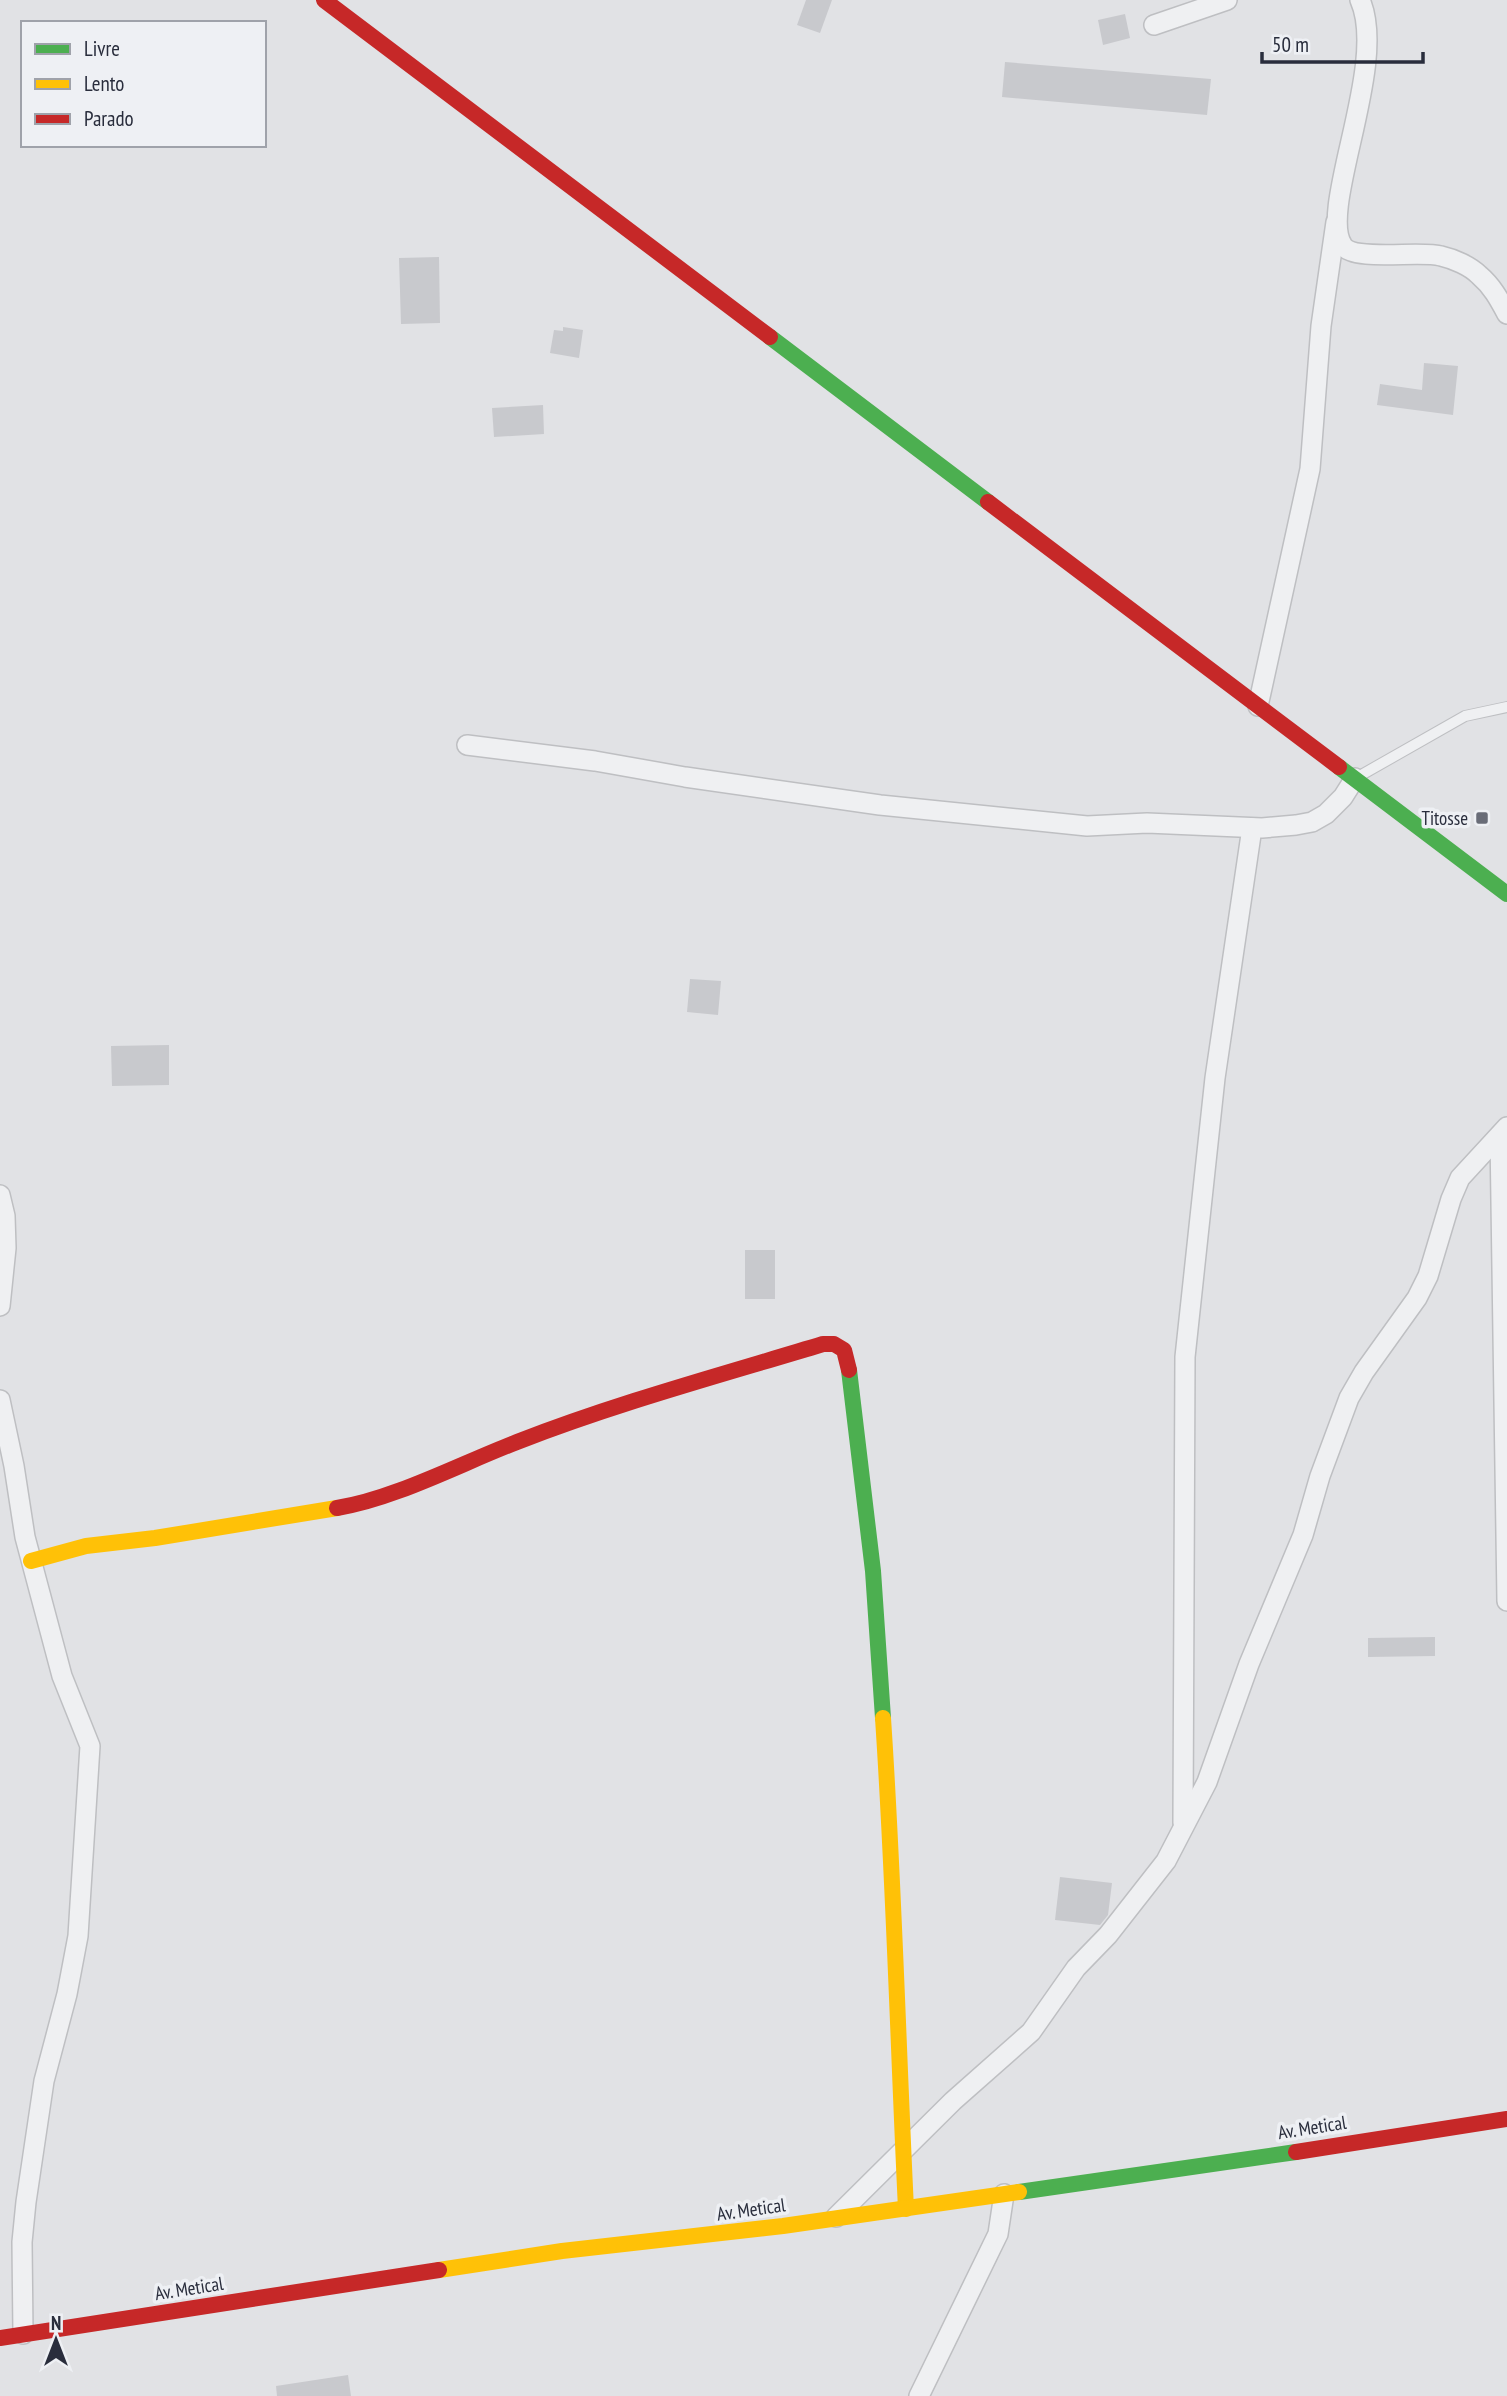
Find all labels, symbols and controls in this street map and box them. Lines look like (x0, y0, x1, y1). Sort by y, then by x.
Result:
legend (21, 21, 266, 147)
scale bar (1262, 21, 1423, 65)
text: 50 m (1272, 31, 1309, 58)
text: Livre (84, 35, 120, 62)
text: Lento (84, 70, 124, 97)
text: Parado (84, 105, 134, 132)
place label: Titosse (1421, 806, 1468, 830)
marker: Titosse (1474, 810, 1490, 826)
street label: Av. Metical (1276, 2110, 1348, 2144)
street label: Av. Metical (715, 2192, 787, 2226)
street label: Av. Metical (153, 2271, 225, 2305)
north arrow (21, 2305, 91, 2375)
text: N (51, 2311, 61, 2335)

